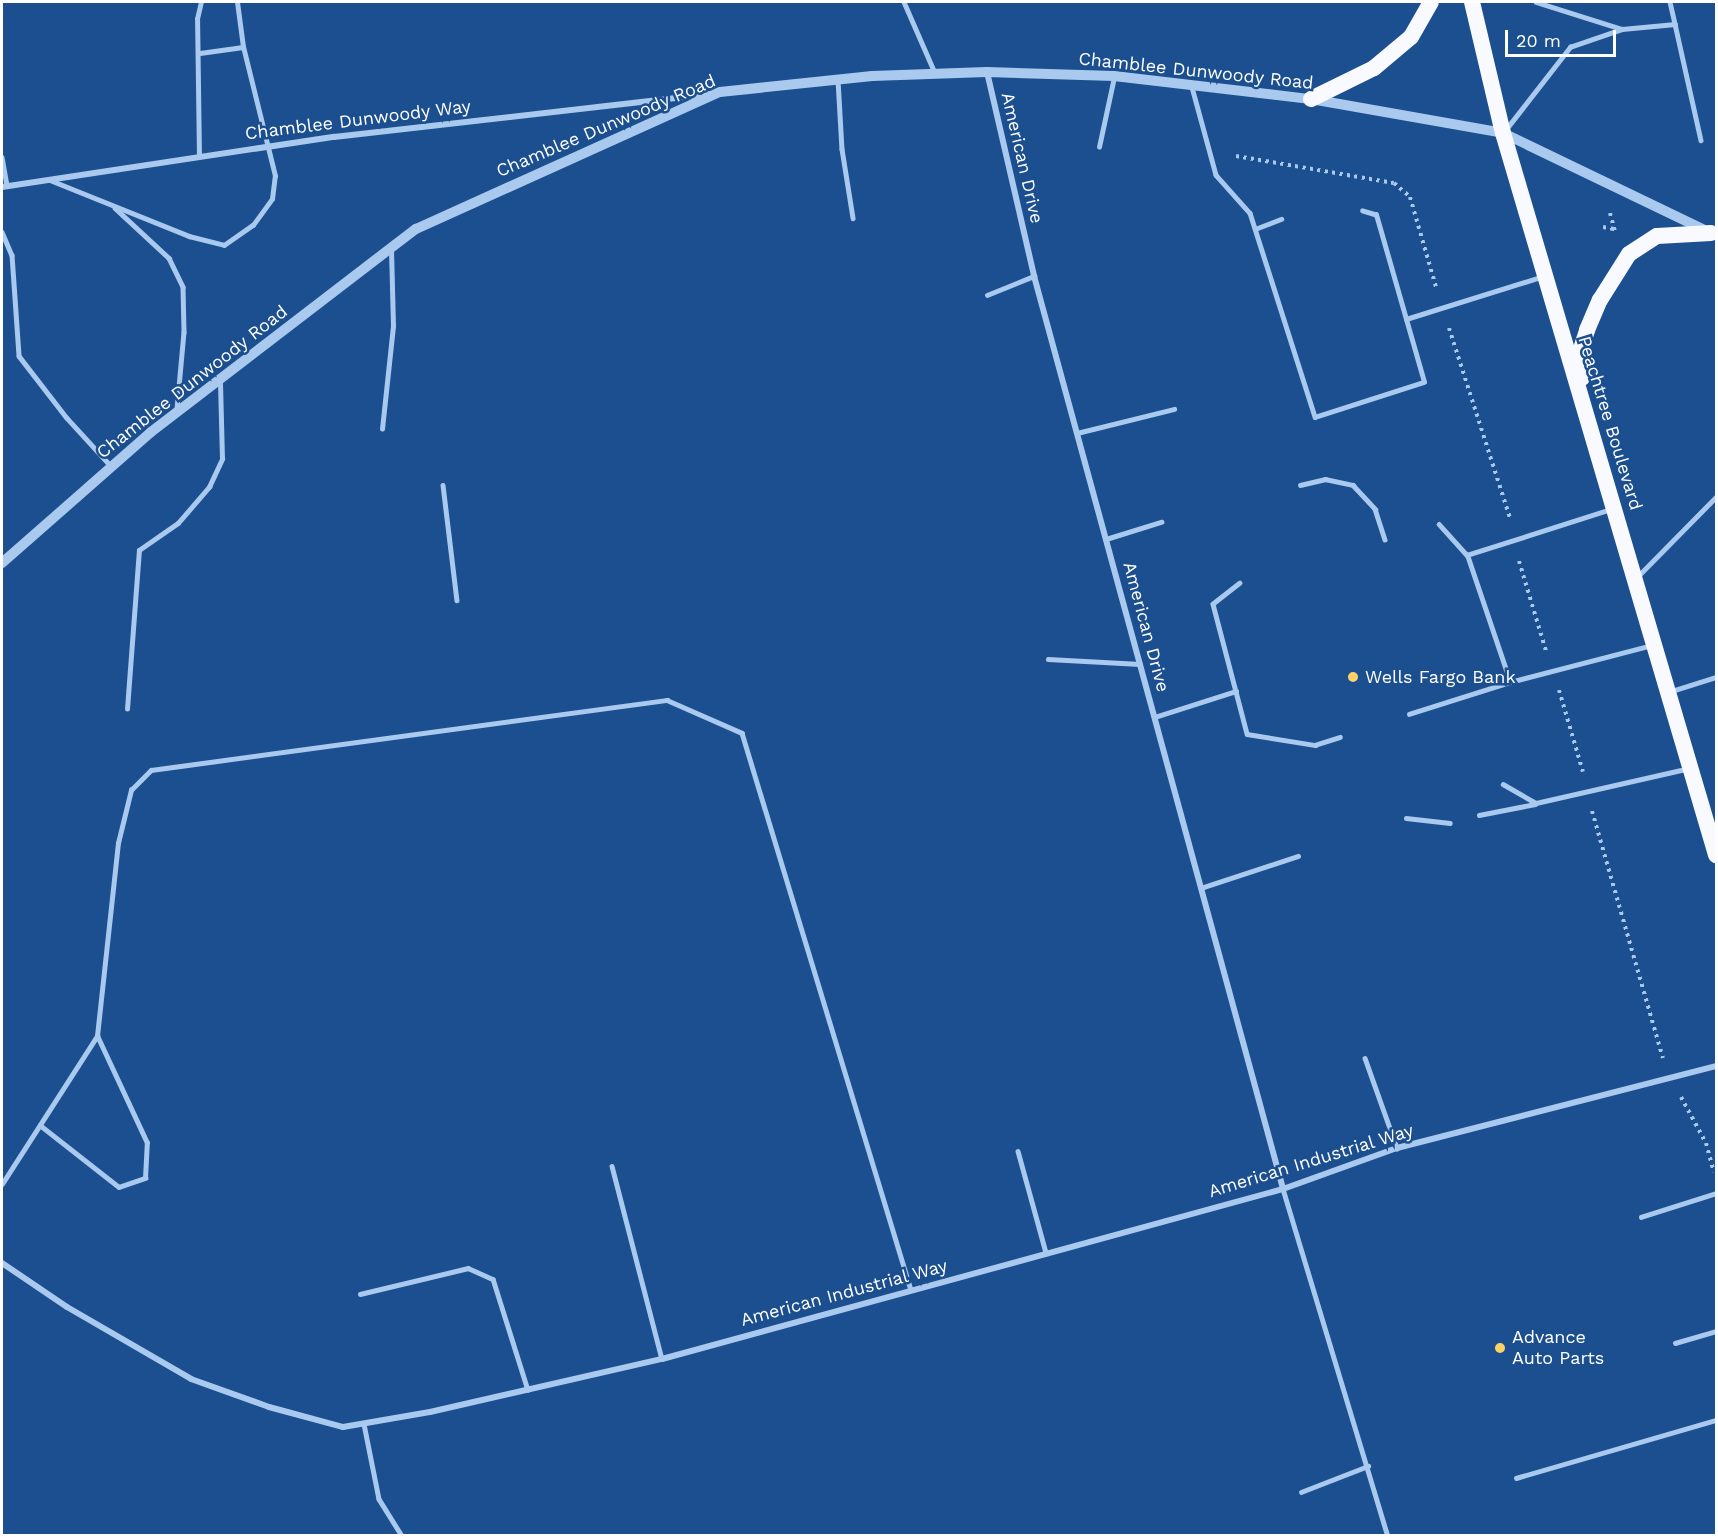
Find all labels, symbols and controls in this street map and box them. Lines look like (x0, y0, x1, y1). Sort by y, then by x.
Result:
scale bar (1508, 18, 1619, 56)
text: 20 m (1516, 30, 1561, 51)
street label: Chamblee Dunwoody Road (1077, 48, 1315, 94)
street label: Chamblee Dunwoody Road (493, 70, 719, 182)
street label: American Drive (996, 90, 1048, 226)
street label: Chamblee Dunwoody Way (243, 95, 473, 145)
street label: Chamblee Dunwoody Road (92, 301, 292, 463)
street label: Peachtree Boulevard (1573, 333, 1647, 513)
street label: American Drive (1118, 560, 1174, 694)
place label: Wells Fargo Bank (1365, 666, 1516, 688)
marker: Wells Fargo Bank (1346, 670, 1360, 684)
street label: American Industrial Way (1205, 1119, 1417, 1203)
street label: American Industrial Way (738, 1255, 950, 1331)
place label: Advance Auto Parts (1512, 1327, 1604, 1370)
marker: Advance Auto Parts (1493, 1341, 1507, 1355)

